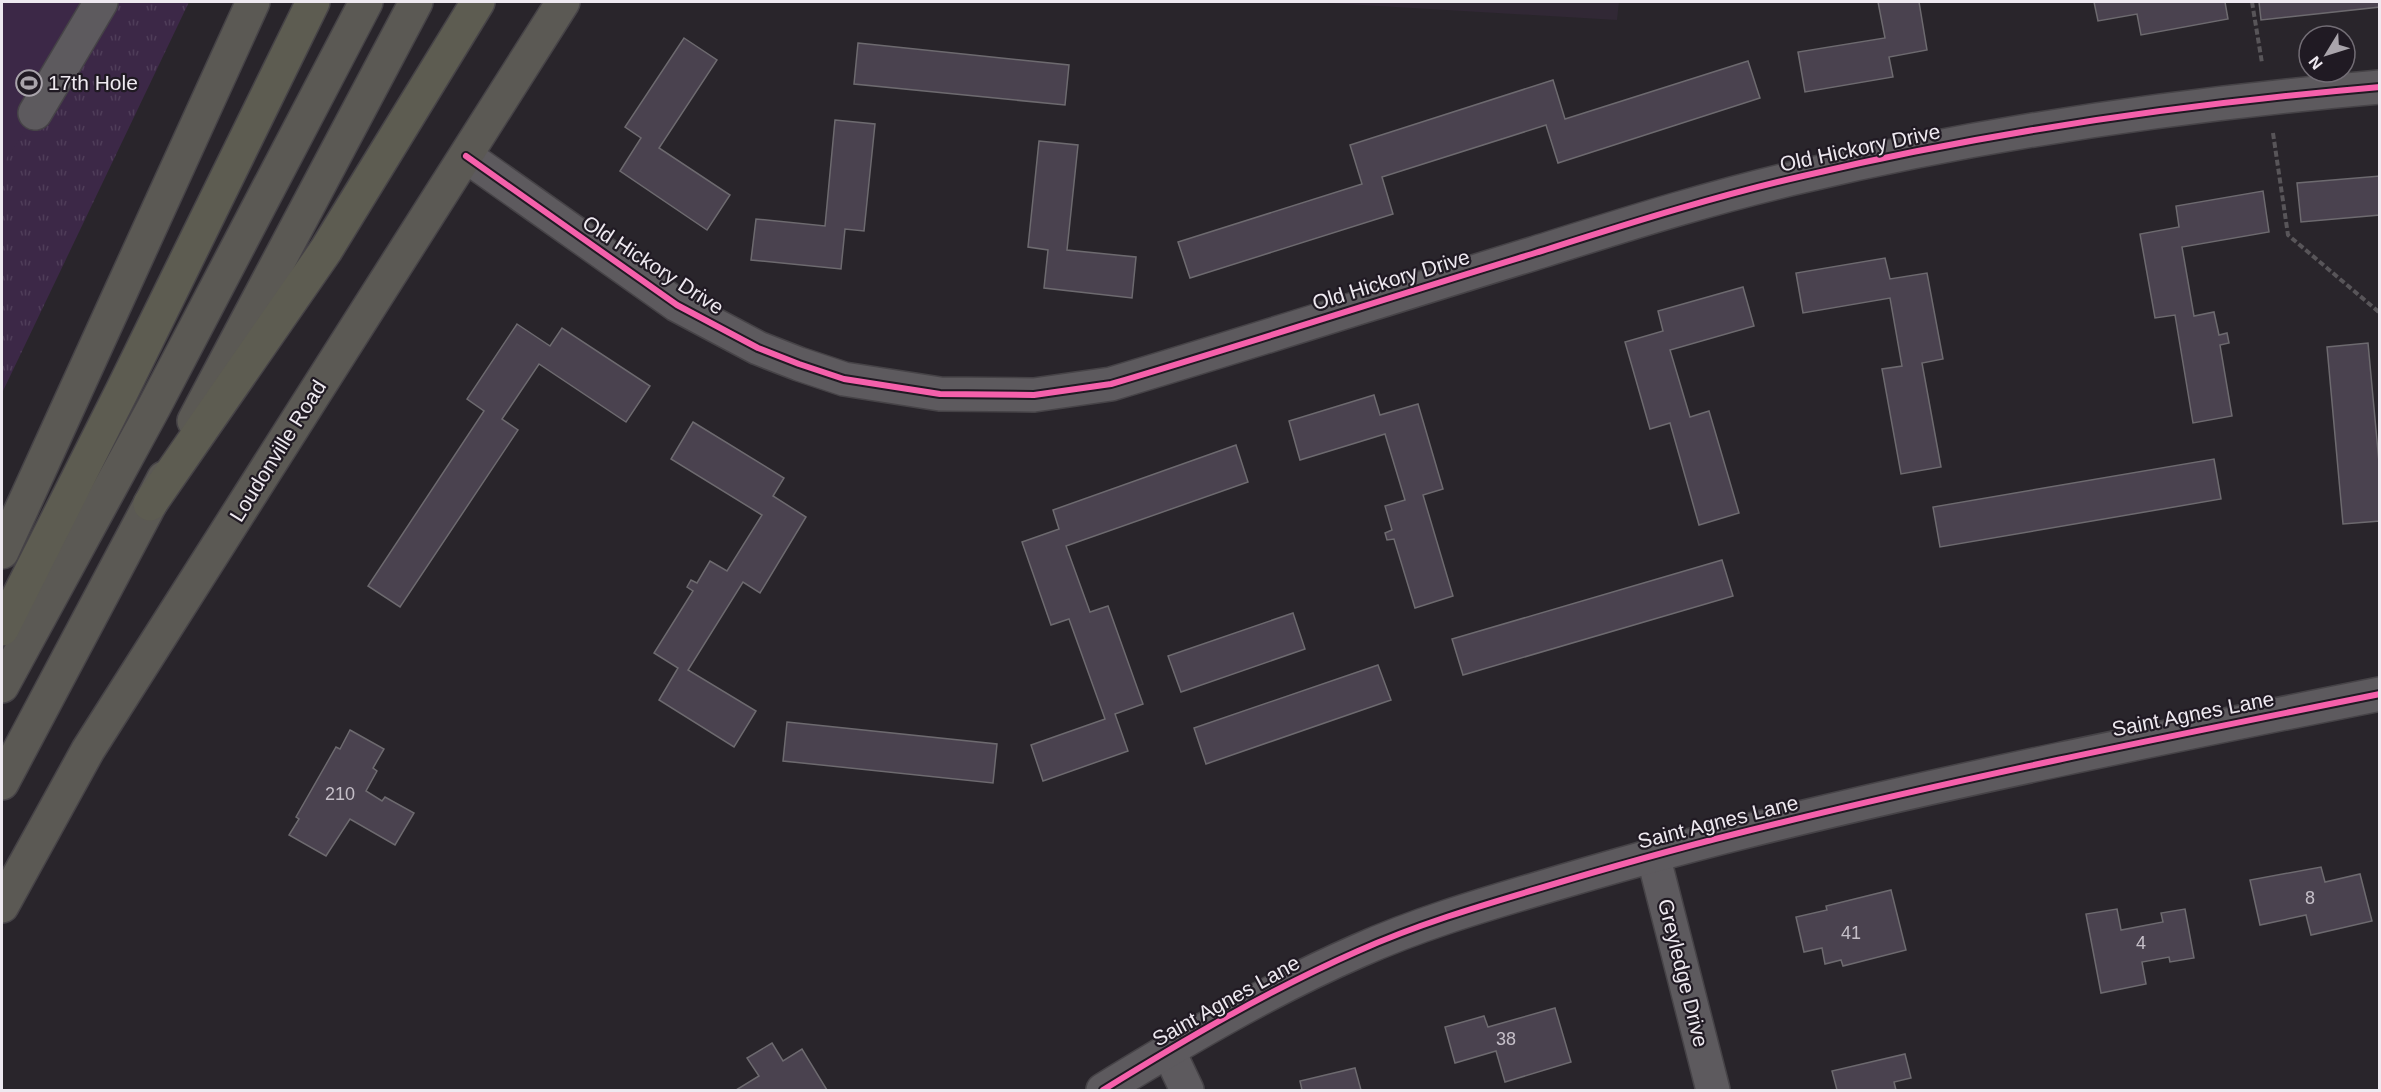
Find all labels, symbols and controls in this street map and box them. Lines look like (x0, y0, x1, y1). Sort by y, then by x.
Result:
north arrow (2297, 24, 2357, 84)
text: N (2305, 53, 2326, 73)
sports icon: 17th Hole (14, 68, 44, 98)
place label: 17th Hole (48, 71, 138, 94)
street label: Old Hickory Drive (1778, 119, 1942, 176)
street label: Old Hickory Drive (579, 210, 728, 319)
street label: Old Hickory Drive (1309, 245, 1472, 314)
street label: Loudonville Road (225, 376, 330, 526)
street label: Saint Agnes Lane (2110, 687, 2276, 741)
house number: 210 (325, 784, 355, 804)
street label: Saint Agnes Lane (1635, 790, 1801, 853)
house number: 8 (2305, 888, 2315, 908)
street label: Greyledge Drive (1654, 896, 1713, 1049)
house number: 41 (1841, 923, 1861, 943)
house number: 4 (2136, 933, 2146, 953)
street label: Saint Agnes Lane (1148, 951, 1303, 1051)
house number: 38 (1496, 1029, 1516, 1049)

